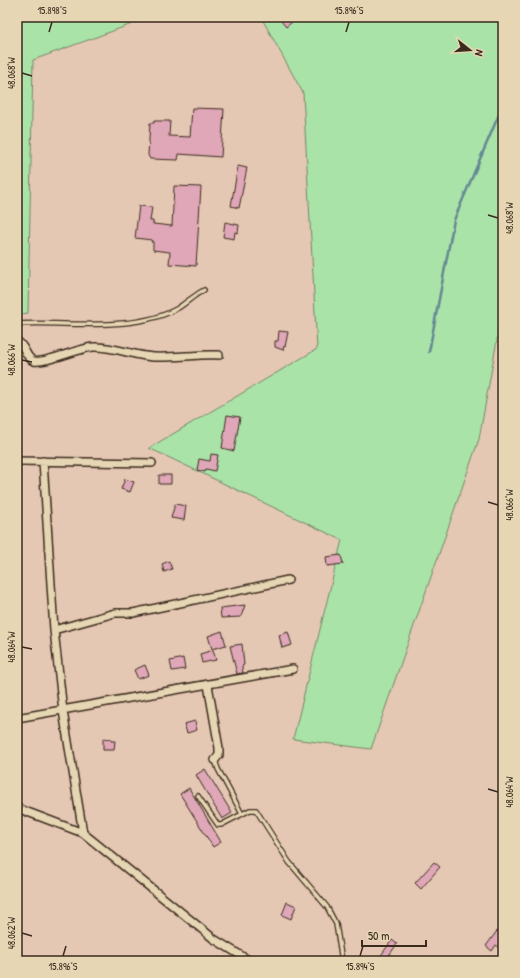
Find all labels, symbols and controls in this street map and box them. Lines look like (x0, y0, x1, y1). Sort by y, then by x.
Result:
text: 15.898°S (37, 4, 67, 17)
text: 15.896°S (335, 4, 364, 17)
north arrow (450, 30, 490, 70)
text: N (472, 48, 487, 58)
text: 48.068°W (5, 56, 18, 89)
text: 48.068°W (503, 201, 516, 234)
text: 48.066°W (5, 344, 18, 376)
text: 48.066°W (503, 489, 516, 521)
text: 48.064°W (5, 631, 18, 662)
text: 48.064°W (503, 776, 516, 807)
text: 48.062°W (5, 916, 18, 949)
scale bar (362, 922, 426, 948)
text: 50 m (368, 927, 389, 944)
text: 15.896°S (49, 960, 78, 973)
text: 15.894°S (346, 960, 375, 973)

